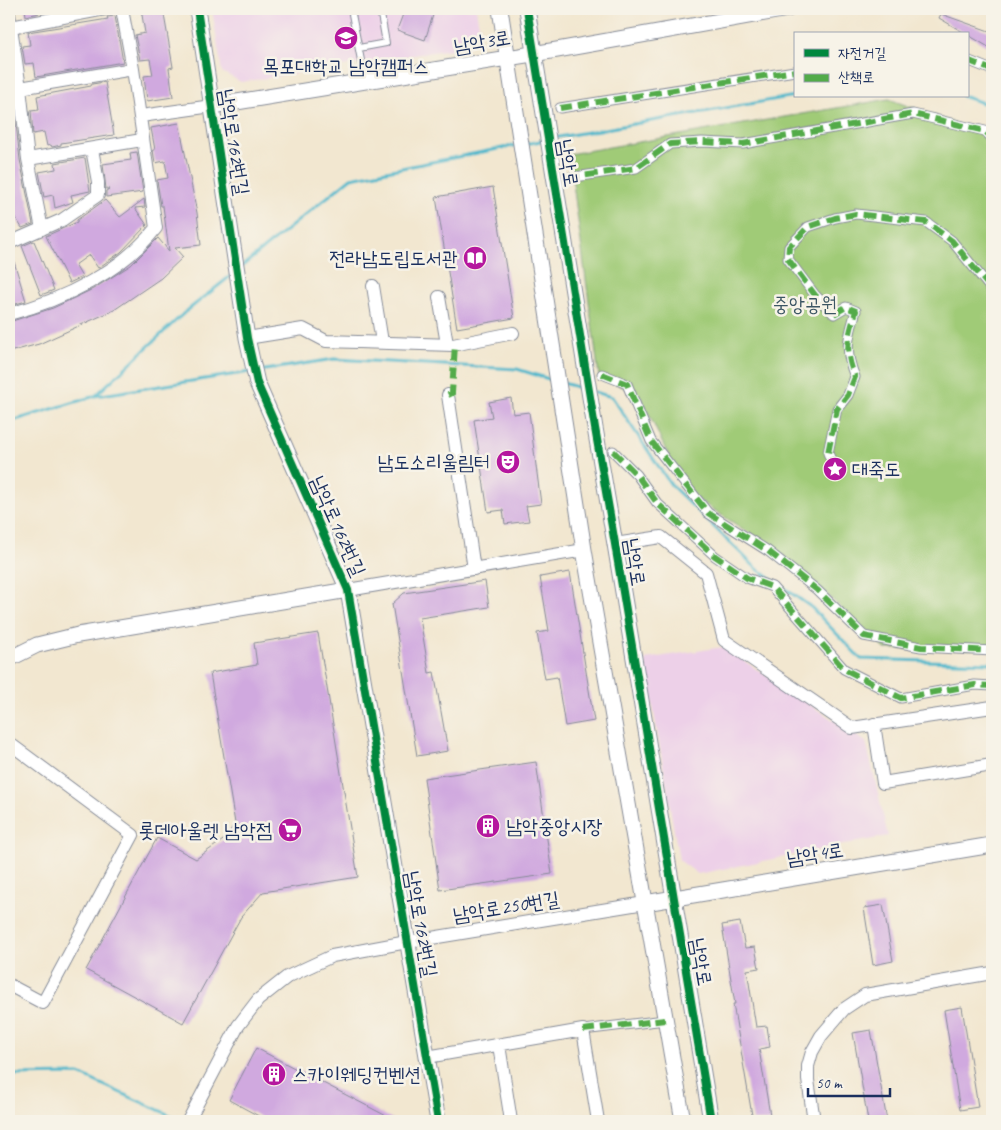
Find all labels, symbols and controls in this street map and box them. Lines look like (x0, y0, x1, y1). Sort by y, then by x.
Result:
school or university icon: 목포대학교 남악캠퍼스 (333, 25, 359, 51)
street label: 남악3로 (452, 25, 512, 59)
legend (794, 32, 968, 98)
text: 자전거길 (838, 44, 886, 63)
place label: 목포대학교 남악캠퍼스 (263, 54, 429, 79)
text: 산책로 (838, 68, 874, 87)
street label: 남악로162번길 (213, 87, 255, 197)
street label: 남악로 (552, 137, 584, 189)
library icon: 전라남도립도서관 (462, 245, 488, 271)
place label: 전라남도립도서관 (329, 246, 458, 271)
park label: 중앙공원 (773, 292, 837, 317)
theatre icon: 남도소리울림터 (495, 449, 521, 475)
place label: 남도소리울림터 (377, 450, 490, 475)
place icon: 대죽도 (822, 456, 848, 482)
place label: 대죽도 (852, 457, 900, 482)
street label: 남악로162번길 (305, 472, 371, 580)
street label: 남악로 (619, 536, 651, 588)
building icon: 남악중앙시장 (475, 813, 501, 839)
place label: 남악중앙시장 (506, 814, 603, 839)
supermarket icon: 롯데아울렛 남악점 (277, 817, 303, 843)
place label: 롯데아울렛 남악점 (138, 818, 272, 843)
street label: 남악4로 (785, 837, 845, 871)
street label: 남악로162번길 (399, 869, 443, 979)
street label: 남악로250번길 (451, 886, 561, 928)
street label: 남악로 (684, 936, 718, 988)
building icon: 스카이웨딩컨벤션 (261, 1061, 287, 1087)
place label: 스카이웨딩컨벤션 (292, 1062, 421, 1087)
scale bar (808, 1065, 891, 1097)
text: 50 m (816, 1074, 843, 1093)

